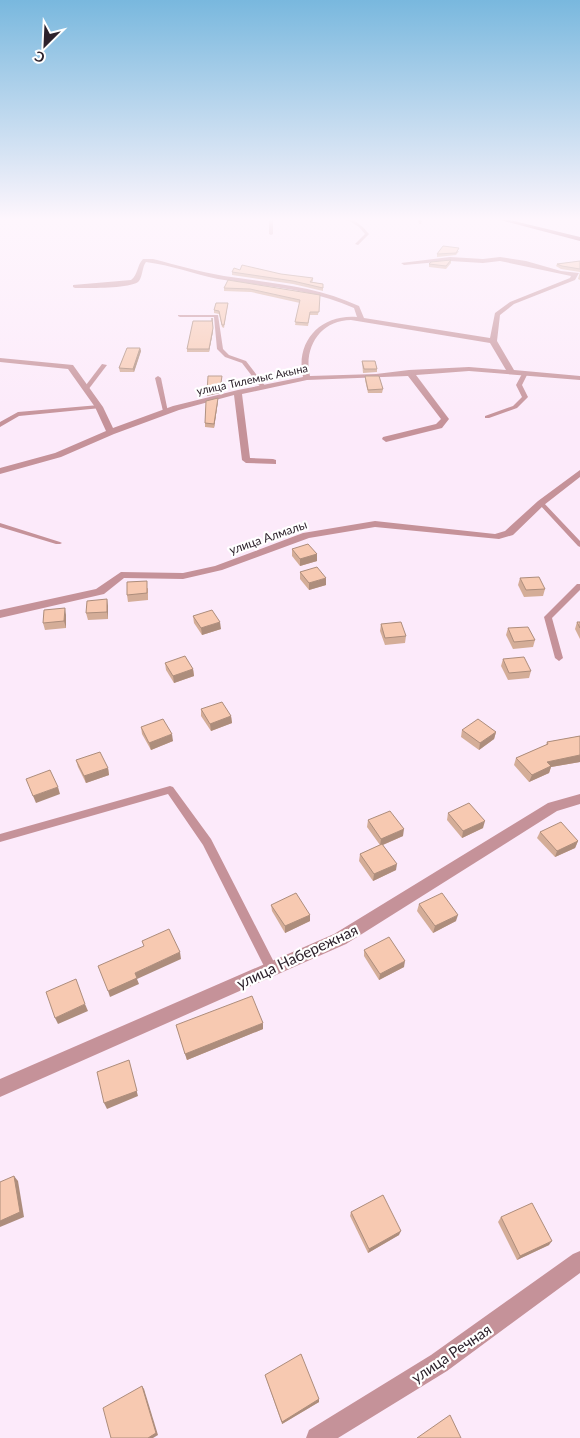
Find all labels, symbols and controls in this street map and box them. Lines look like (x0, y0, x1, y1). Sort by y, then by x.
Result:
north arrow (20, 20, 70, 70)
text: С (31, 47, 47, 67)
street label: улица Тилемыс Акына (195, 361, 309, 397)
street label: улица Алмалы (227, 517, 309, 557)
street label: улица Набережная (234, 920, 360, 992)
street label: улица Речная (408, 1320, 494, 1386)

